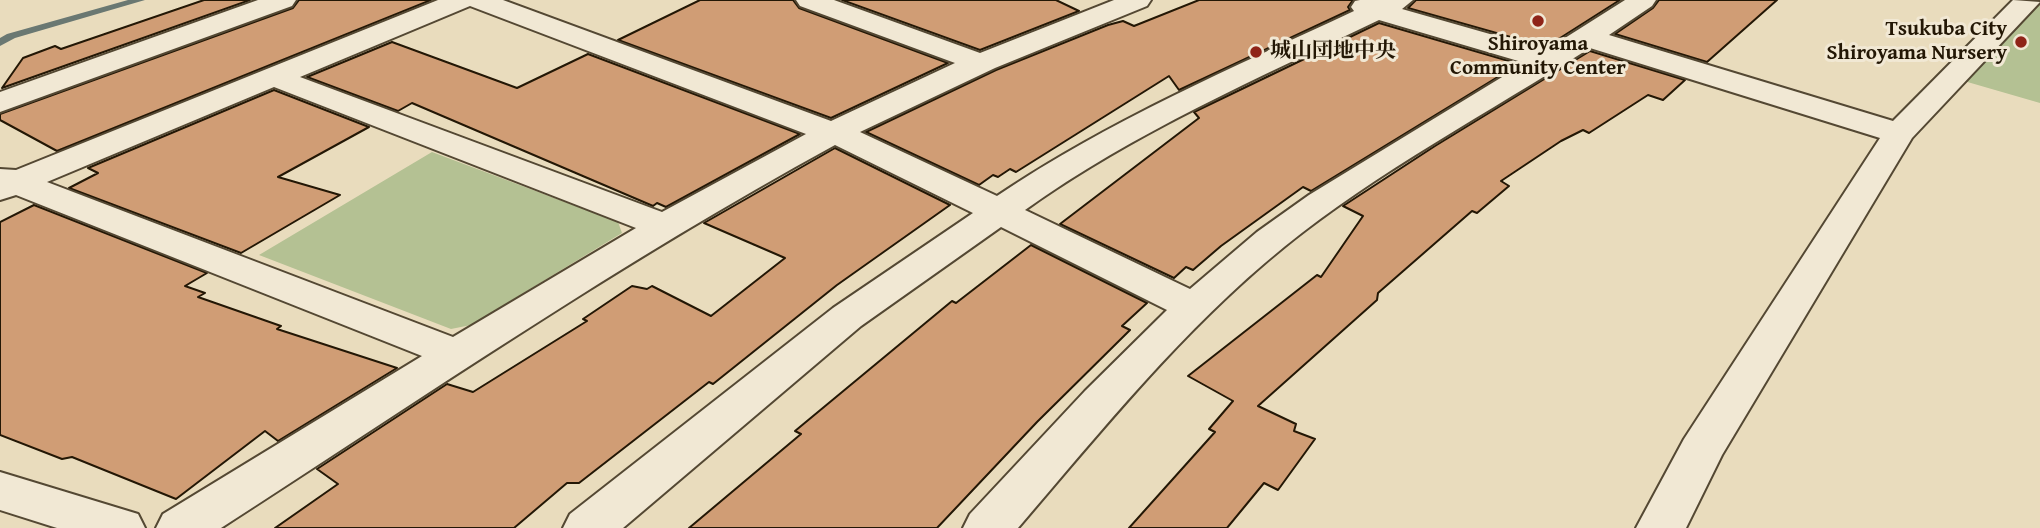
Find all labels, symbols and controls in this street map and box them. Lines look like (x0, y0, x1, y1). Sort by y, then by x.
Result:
marker: Shiroyama Community Center (1530, 13, 1546, 29)
place label: Tsukuba City Shiroyama Nursery (1826, 17, 2007, 67)
place label: Shiroyama Community Center (1450, 32, 1626, 82)
marker: Tsukuba City Shiroyama Nursery (2013, 34, 2029, 50)
place label: 城山団地中央 (1270, 39, 1396, 65)
marker: 城山団地中央 (1248, 44, 1264, 60)

